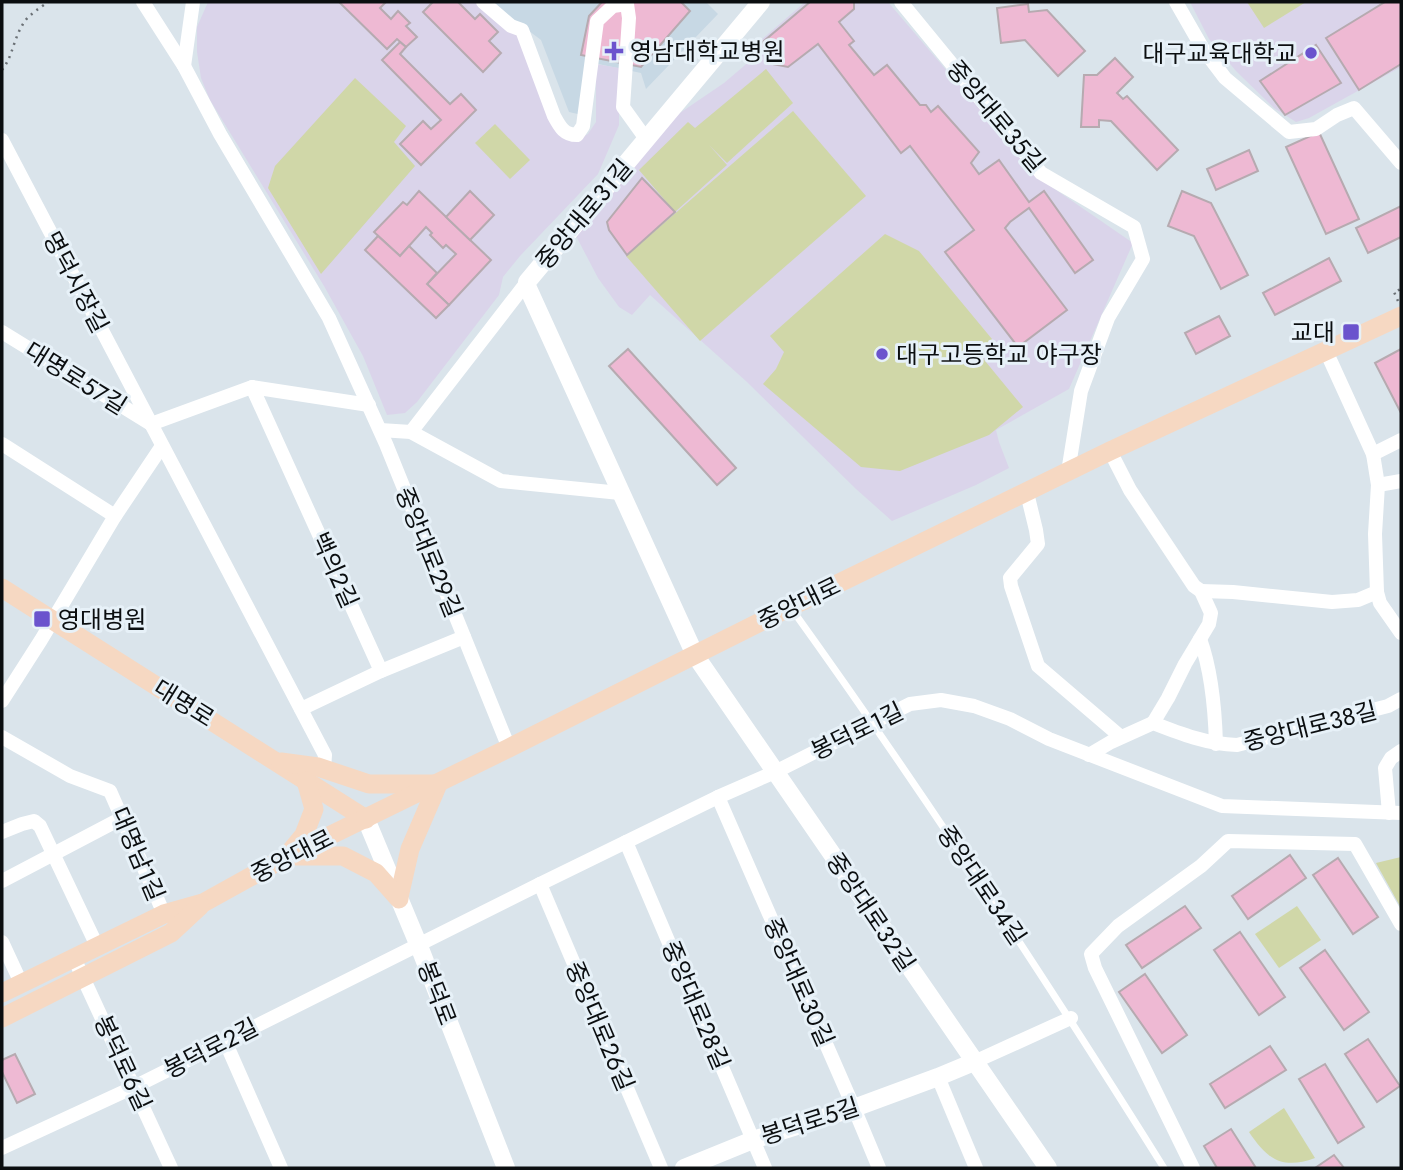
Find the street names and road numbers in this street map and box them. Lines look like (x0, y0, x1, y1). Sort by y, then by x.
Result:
street label: 중앙대로35길 (939, 52, 1053, 180)
street label: 중앙대로31길 (527, 151, 641, 277)
street label: 명덕시장길 (35, 225, 117, 339)
street label: 대명로57길 (18, 333, 134, 423)
street label: 중앙대로29길 (387, 482, 471, 622)
street label: 백의2길 (303, 526, 367, 614)
street label: 중앙대로 (752, 568, 846, 638)
street label: 대명로 (147, 671, 221, 735)
street label: 중앙대로38길 (1239, 692, 1381, 760)
street label: 봉덕로1길 (805, 694, 909, 768)
street label: 대명남1길 (103, 802, 173, 906)
street label: 중앙대로34길 (929, 818, 1035, 952)
street label: 중앙대로 (245, 820, 339, 892)
street label: 중앙대로32길 (818, 845, 924, 979)
street label: 중앙대로30길 (755, 912, 843, 1052)
street label: 중앙대로28길 (653, 935, 739, 1075)
street label: 봉덕로 (409, 956, 465, 1030)
street label: 중앙대로26길 (557, 956, 643, 1096)
street label: 봉덕로6길 (86, 1009, 160, 1117)
street label: 봉덕로2길 (158, 1009, 264, 1087)
street label: 봉덕로5길 (756, 1089, 864, 1153)

